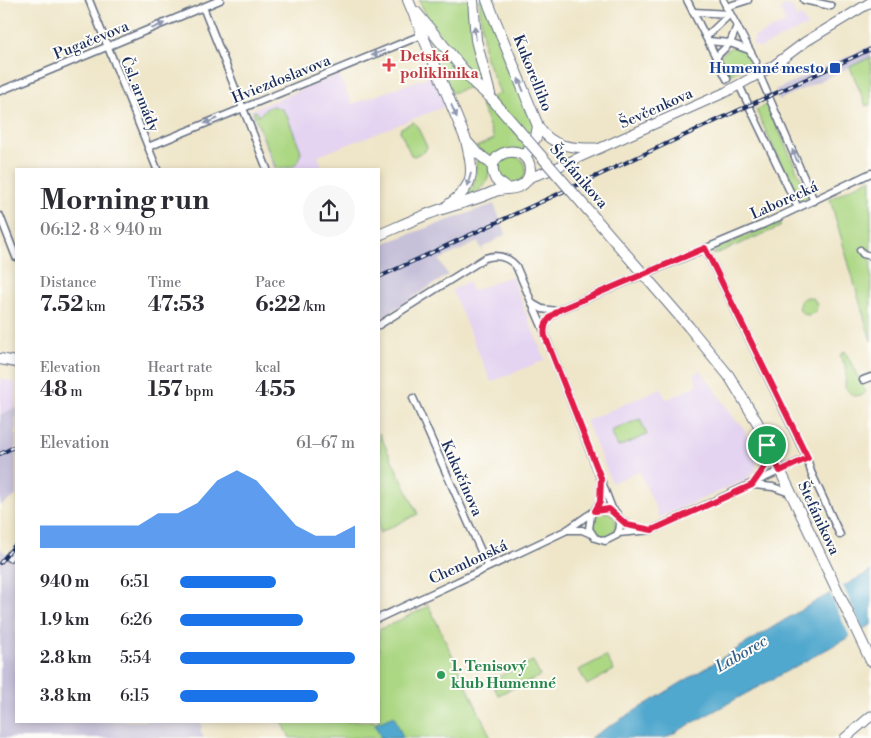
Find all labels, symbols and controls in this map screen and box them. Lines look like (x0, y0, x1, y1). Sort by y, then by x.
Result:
street label: Pugačevova (51, 17, 132, 64)
one-way arrow (151, 21, 165, 29)
one-way arrow (471, 25, 479, 41)
street label: Kukorelliho (509, 32, 557, 114)
place label: Detská poliklinika (400, 47, 479, 83)
one-way arrow (370, 49, 385, 57)
street label: Hviezdoslavova (229, 51, 334, 108)
street label: Čsl. armády (116, 54, 164, 135)
marker: Detská poliklinika (382, 58, 396, 72)
place label: Humenné mesto (709, 59, 824, 78)
marker: Humenné mesto (828, 61, 842, 75)
one-way arrow (517, 78, 525, 92)
street label: Ševčenkova (616, 83, 696, 133)
one-way arrow (450, 104, 458, 118)
one-way arrow (203, 117, 218, 125)
street label: Štefánikova (546, 140, 613, 213)
one-way arrow (791, 149, 799, 163)
one-way arrow (465, 172, 473, 187)
street label: Laborecká (747, 177, 821, 224)
text: Morning run (40, 183, 209, 218)
button: share (303, 185, 355, 237)
text: 06:12 · 8 × 940 m (40, 220, 162, 240)
text: Distance (40, 274, 97, 292)
text: Time (148, 274, 181, 292)
text: Pace (255, 274, 285, 292)
text: 7.52 (40, 292, 83, 318)
text: 47:53 (148, 292, 205, 318)
text: 6:22 (255, 292, 301, 318)
text: km (83, 298, 106, 316)
text: /km (301, 298, 326, 316)
text: Elevation (40, 359, 101, 377)
text: Heart rate (148, 359, 212, 377)
text: kcal (255, 359, 281, 377)
text: 48 (40, 377, 67, 403)
text: 157 (148, 377, 182, 403)
text: 455 (255, 377, 295, 403)
text: m (67, 383, 83, 401)
text: bpm (182, 383, 214, 401)
pin (746, 424, 788, 466)
icon: arrive (753, 431, 781, 459)
text: Elevation (40, 433, 109, 453)
text: 61–67 m (296, 433, 355, 453)
street label: Kukučínova (436, 437, 487, 520)
street label: Štefánikova (793, 478, 845, 558)
street label: Chemlonská (426, 536, 511, 589)
text: 940 m (40, 572, 89, 592)
text: 6:51 (120, 572, 149, 592)
text: 1.9 km (40, 610, 89, 630)
text: 6:26 (120, 610, 152, 630)
water label: Laborec (711, 631, 771, 677)
text: 2.8 km (40, 648, 92, 668)
text: 5:54 (120, 648, 151, 668)
place label: 1. Tenisový klub Humenné (451, 657, 556, 693)
marker: 1. Tenisový klub Humenné (435, 669, 447, 681)
text: 3.8 km (40, 686, 91, 706)
text: 6:15 (120, 686, 149, 706)

